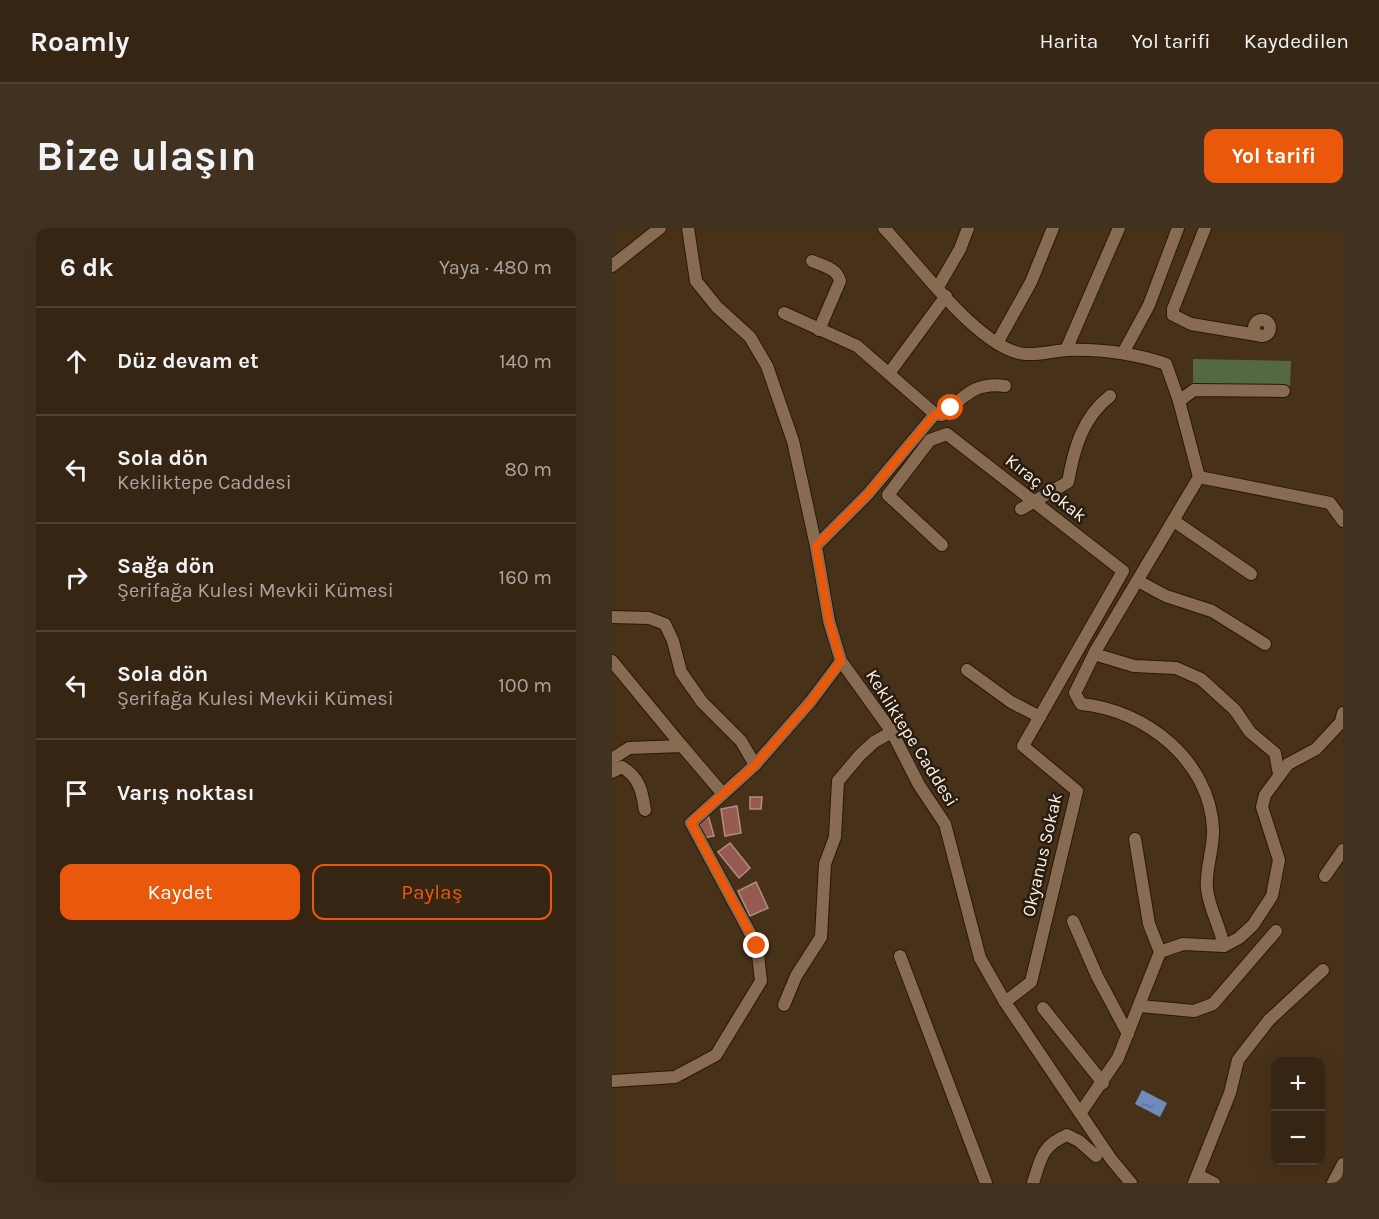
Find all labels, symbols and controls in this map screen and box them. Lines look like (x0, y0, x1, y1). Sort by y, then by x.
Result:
text: Roamly (30, 25, 129, 58)
text: Harita (1039, 29, 1098, 53)
text: Yol tarifi (1131, 29, 1211, 53)
text: Kaydedilen (1244, 29, 1349, 53)
button: Yol tarifi (1204, 129, 1343, 183)
text: Bize ulaşın (36, 131, 256, 181)
text: 6 dk (60, 252, 114, 283)
text: Yaya · 480 m (439, 256, 552, 279)
icon: ahead (60, 345, 93, 378)
text: Düz devam et (117, 348, 259, 374)
text: 140 m (499, 350, 552, 373)
route start (937, 394, 963, 420)
text: Sola dön (117, 445, 208, 471)
street label: Kıraç Sokak (1001, 449, 1091, 527)
icon: left (60, 453, 93, 486)
text: 80 m (504, 458, 552, 481)
text: Kekliktepe Caddesi (117, 471, 292, 494)
text: Sağa dön (117, 553, 215, 579)
icon: right (60, 561, 93, 594)
text: 160 m (499, 566, 552, 589)
text: Şerifağa Kulesi Mevkii Kümesi (117, 579, 394, 602)
text: Sola dön (117, 661, 208, 687)
street label: Kekliktepe Caddesi (861, 665, 963, 811)
icon: left (60, 669, 93, 702)
text: 100 m (498, 674, 552, 697)
text: Şerifağa Kulesi Mevkii Kümesi (117, 687, 394, 710)
icon: arrive (60, 777, 93, 810)
text: Varış noktası (117, 780, 255, 806)
street label: Okyanus Sokak (1017, 791, 1067, 919)
button: Kaydet (60, 864, 300, 920)
button: Paylaş (312, 864, 552, 920)
route end (743, 932, 769, 958)
map controls (1271, 1057, 1325, 1165)
button: + (1271, 1057, 1325, 1111)
button: − (1271, 1111, 1325, 1165)

